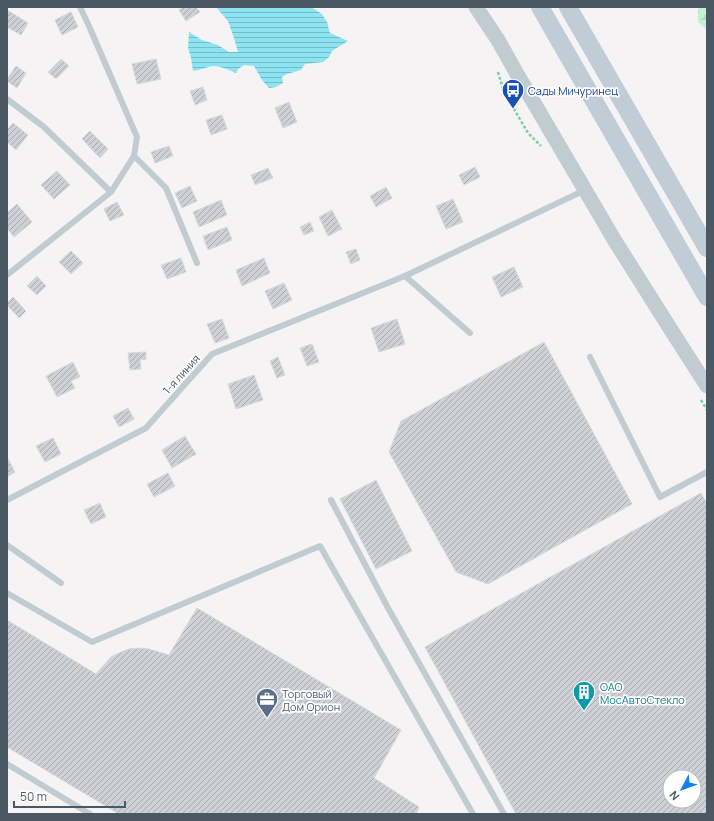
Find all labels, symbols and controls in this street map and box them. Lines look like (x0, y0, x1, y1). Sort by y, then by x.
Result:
bus stop icon: Сады Мичуринец (500, 77, 526, 110)
place label: Сады Мичуринец (528, 83, 618, 98)
street label: 1-я линия (159, 351, 203, 397)
building icon: ОАО МосАвтоСтекло (571, 679, 597, 712)
place label: ОАО МосАвтоСтекло (600, 679, 685, 707)
office icon: Торговый Дом Орион (254, 686, 280, 719)
place label: Торговый Дом Орион (282, 686, 340, 714)
north arrow (662, 769, 702, 809)
scale bar (14, 783, 125, 809)
text: 50 m (20, 788, 47, 805)
text: N (666, 788, 682, 804)

